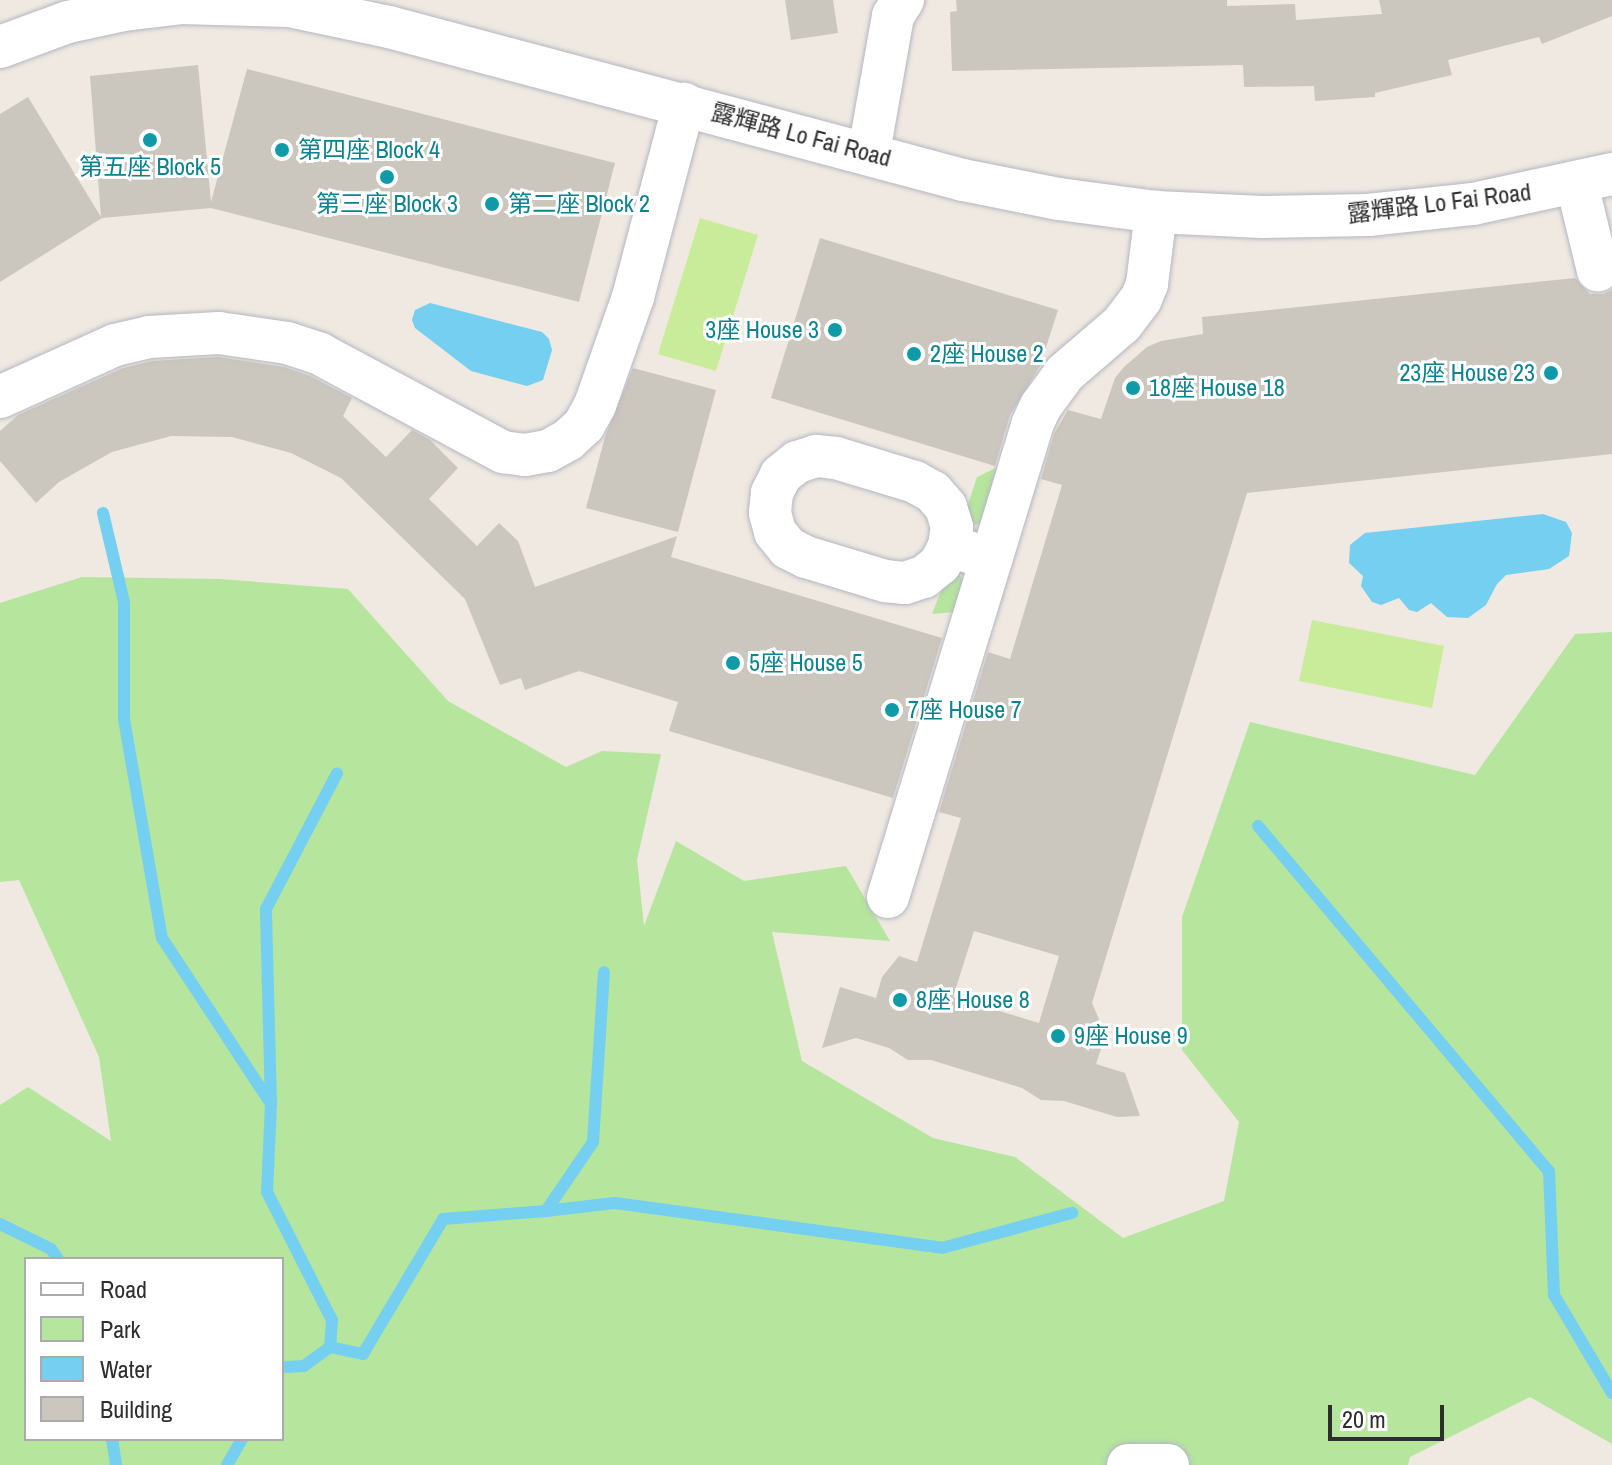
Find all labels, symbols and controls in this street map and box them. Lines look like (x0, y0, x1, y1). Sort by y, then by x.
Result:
street label: 露輝路 Lo Fai Road (708, 97, 894, 173)
marker: 第五座 Block 5 (141, 131, 159, 149)
place label: 第四座 Block 4 (298, 136, 440, 164)
marker: 第四座 Block 4 (273, 141, 291, 159)
place label: 第五座 Block 5 (79, 153, 221, 181)
marker: 第三座 Block 3 (378, 168, 396, 186)
street label: 露輝路 Lo Fai Road (1346, 177, 1532, 229)
place label: 第三座 Block 3 (316, 190, 458, 218)
place label: 第二座 Block 2 (508, 190, 650, 218)
marker: 第二座 Block 2 (483, 195, 501, 213)
place label: 3座 House 3 (705, 316, 819, 344)
marker: 3座 House 3 (826, 321, 844, 339)
place label: 2座 House 2 (930, 340, 1044, 368)
marker: 2座 House 2 (905, 345, 923, 363)
place label: 23座 House 23 (1399, 359, 1535, 387)
marker: 23座 House 23 (1542, 364, 1560, 382)
place label: 18座 House 18 (1149, 374, 1285, 402)
marker: 18座 House 18 (1124, 379, 1142, 397)
place label: 5座 House 5 (749, 649, 863, 677)
marker: 5座 House 5 (724, 654, 742, 672)
place label: 7座 House 7 (908, 696, 1022, 724)
marker: 7座 House 7 (883, 701, 901, 719)
place label: 8座 House 8 (916, 986, 1030, 1014)
marker: 8座 House 8 (891, 991, 909, 1009)
place label: 9座 House 9 (1074, 1022, 1188, 1050)
marker: 9座 House 9 (1049, 1027, 1067, 1045)
legend (24, 1257, 284, 1441)
text: Road (100, 1273, 147, 1305)
text: Park (100, 1313, 140, 1345)
text: Water (100, 1353, 152, 1385)
scale bar (1332, 1389, 1448, 1439)
text: Building (100, 1393, 172, 1425)
text: 20 m (1342, 1403, 1386, 1435)

